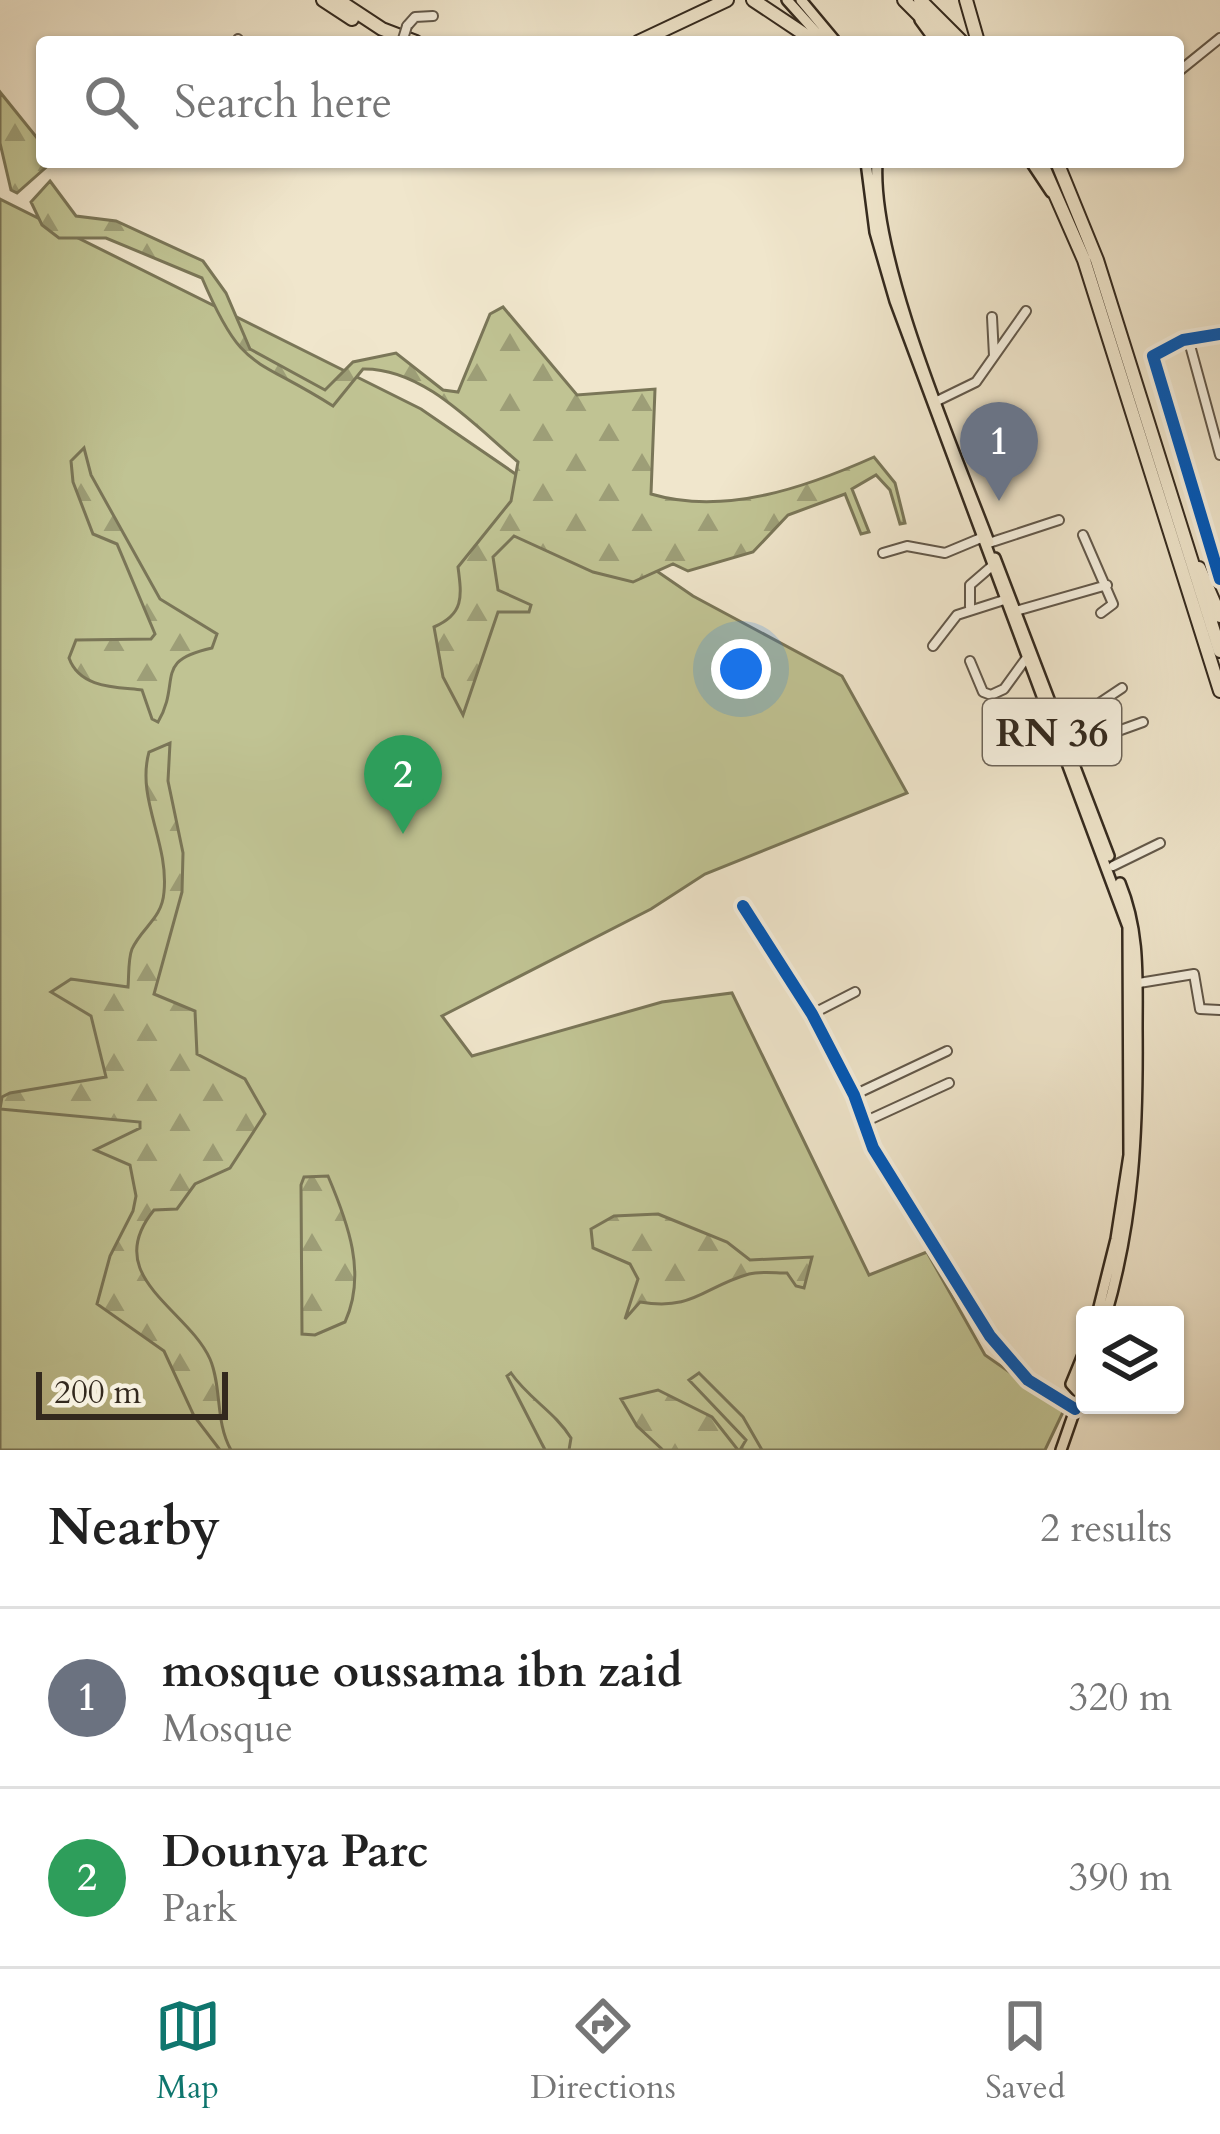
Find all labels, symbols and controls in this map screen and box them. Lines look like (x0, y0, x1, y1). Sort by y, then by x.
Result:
search box (36, 36, 1184, 168)
icon: search (78, 69, 144, 135)
text: Search here (174, 72, 392, 133)
pin: 1 (960, 402, 1038, 501)
your location (711, 639, 771, 699)
road number: RN 36 (983, 699, 1121, 765)
pin: 2 (364, 735, 442, 834)
map controls (1076, 1306, 1184, 1414)
button: layers (1076, 1306, 1184, 1414)
scale bar (36, 1366, 228, 1419)
text: 200 m (54, 1370, 141, 1415)
text: Nearby (48, 1493, 220, 1563)
text: 2 results (1040, 1502, 1172, 1555)
text: mosque oussama ibn zaid (162, 1641, 682, 1702)
text: 1 (77, 1671, 97, 1724)
text: 320 m (1069, 1671, 1172, 1724)
text: Mosque (162, 1702, 293, 1755)
text: Dounya Parc (162, 1821, 429, 1882)
text: 2 (77, 1851, 97, 1904)
text: 390 m (1069, 1851, 1172, 1904)
text: Park (162, 1882, 237, 1935)
tab: Map (155, 1993, 221, 2110)
tab: Directions (530, 1993, 676, 2110)
tab: Saved (985, 1993, 1065, 2110)

